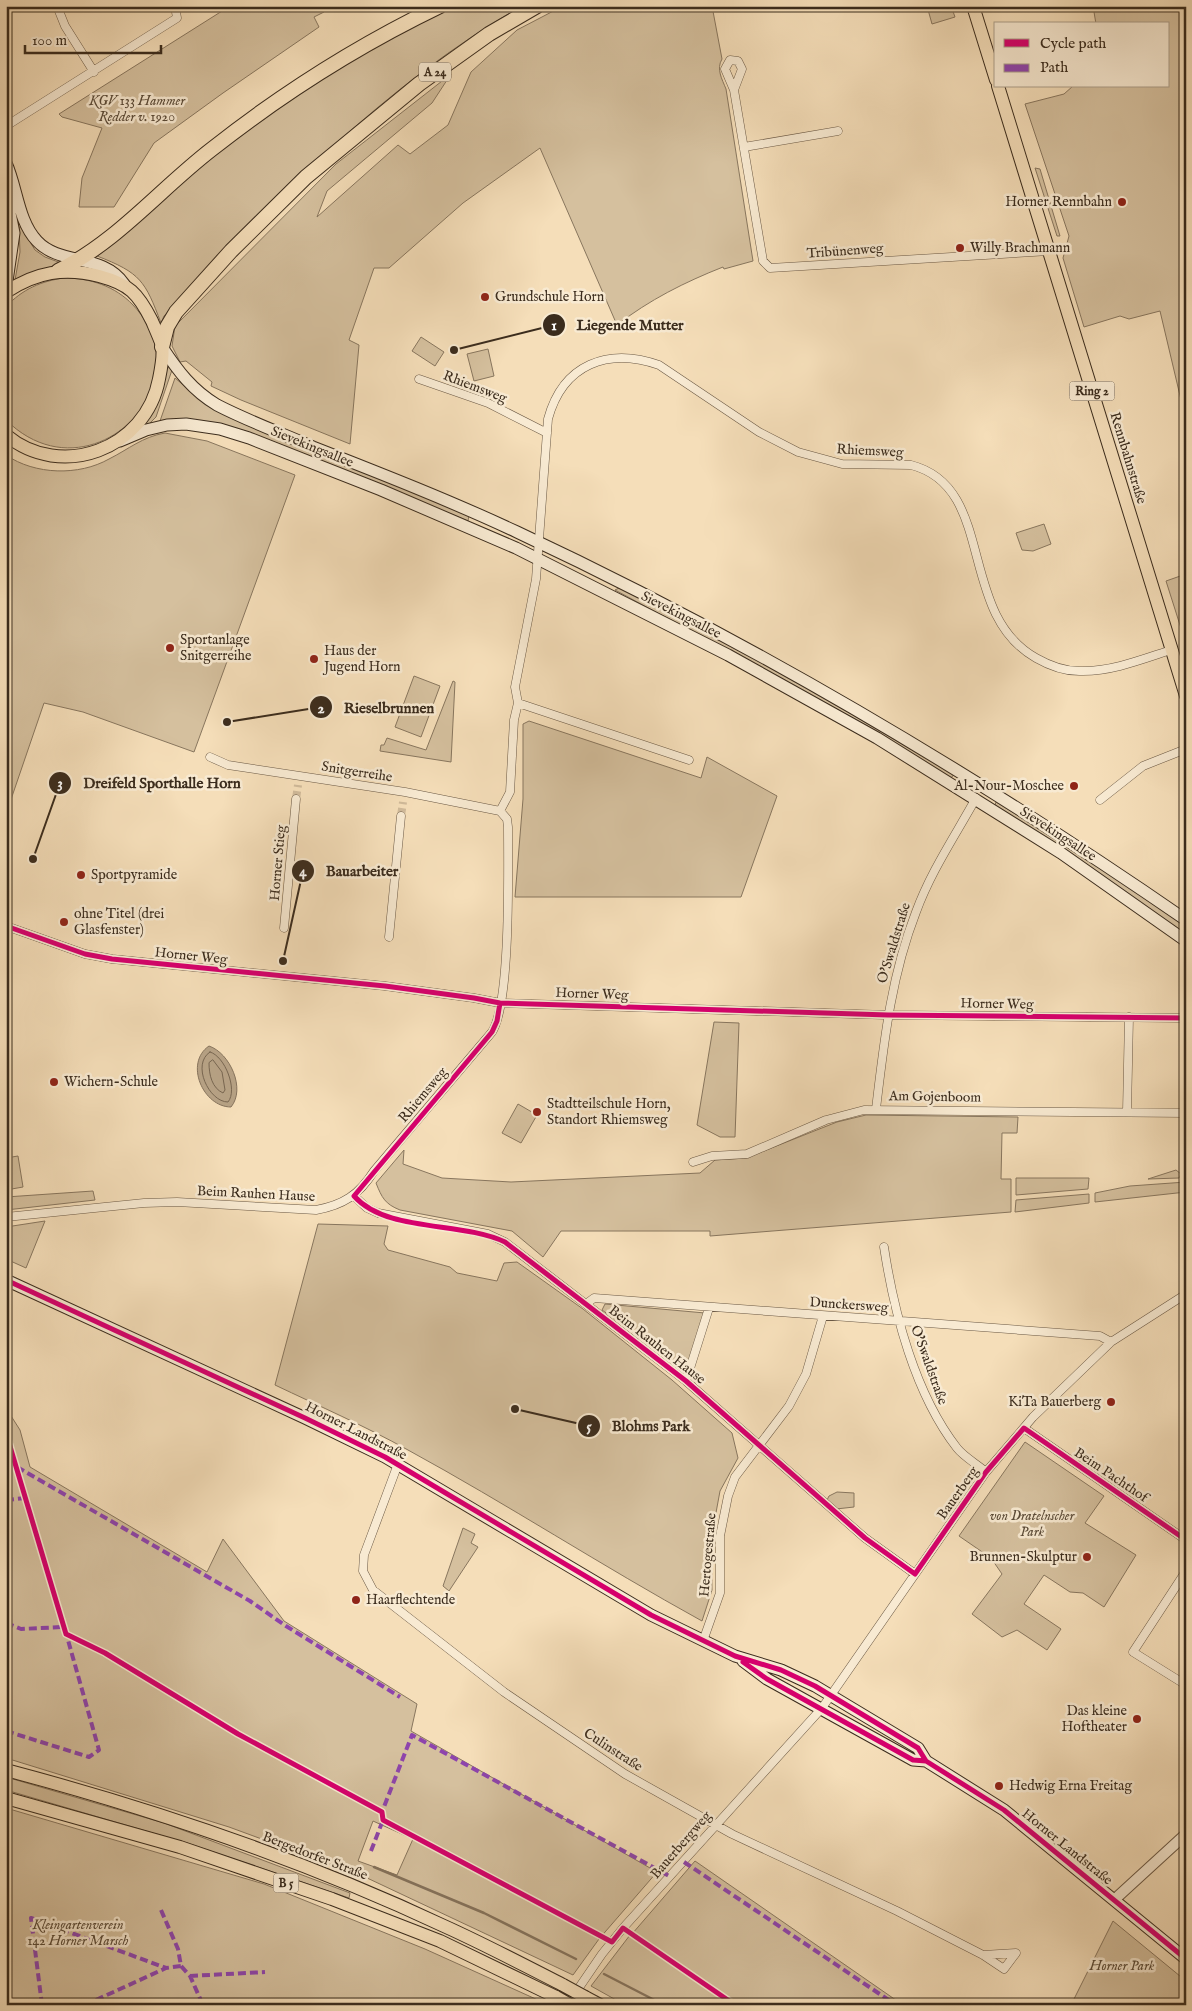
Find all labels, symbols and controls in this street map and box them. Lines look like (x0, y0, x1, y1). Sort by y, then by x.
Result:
scale bar (25, 22, 161, 54)
legend (994, 22, 1170, 88)
text: 100 m (32, 31, 68, 50)
text: Cycle path (1040, 34, 1106, 53)
text: Path (1040, 58, 1068, 77)
road number: A 24 (419, 62, 451, 82)
park label: KGV 133 Hammer Redder v. 1920 (88, 92, 186, 126)
place label: Horner Rennbahn (1005, 193, 1113, 211)
marker: Horner Rennbahn (1116, 196, 1128, 208)
street label: Tribünenweg (806, 239, 884, 263)
place label: Willy Brachmann (970, 239, 1071, 257)
marker: Willy Brachmann (954, 242, 966, 254)
place label: Grundschule Horn (495, 288, 605, 306)
marker: Grundschule Horn (479, 291, 491, 303)
callout: Liegende Mutter (542, 310, 694, 340)
text: 1 (551, 316, 557, 335)
text: Liegende Mutter (576, 316, 684, 335)
street label: Rhiemsweg (440, 367, 510, 408)
road number: Ring 2 (1070, 382, 1114, 401)
street label: Rennbahnstraße (1106, 410, 1151, 507)
street label: Sievekingsallee (268, 422, 357, 472)
street label: Rhiemsweg (836, 440, 904, 462)
street label: Sievekingsallee (638, 587, 725, 643)
place label: Sportanlage Snitgerreihe (180, 631, 252, 665)
marker: Sportanlage Snitgerreihe (164, 642, 176, 654)
place label: Haus der Jugend Horn (322, 642, 401, 676)
marker: Haus der Jugend Horn (308, 653, 320, 665)
callout: Rieselbrunnen (309, 692, 444, 722)
text: 2 (317, 699, 325, 718)
text: Rieselbrunnen (344, 699, 434, 718)
street label: Snitgerreihe (320, 758, 394, 787)
callout: Dreifeld Sporthalle Horn (48, 768, 250, 798)
text: 3 (57, 774, 63, 793)
text: Dreifeld Sporthalle Horn (83, 774, 241, 793)
place label: Al-Nour-Moschee (953, 777, 1065, 795)
marker: Al-Nour-Moschee (1068, 780, 1080, 792)
street label: Sievekingsallee (1016, 803, 1100, 866)
street label: Horner Stieg (266, 824, 290, 902)
callout: Bauarbeiter (291, 856, 408, 886)
text: 4 (299, 862, 307, 881)
text: Bauarbeiter (326, 862, 399, 881)
place label: Sportpyramide (91, 866, 178, 884)
marker: Sportpyramide (75, 869, 87, 881)
street label: O'Swaldstraße (873, 900, 915, 986)
place label: ohne Titel (drei Glasfenster) (74, 905, 165, 939)
marker: ohne Titel (drei Glasfenster) (58, 916, 70, 928)
street label: Horner Weg (154, 943, 229, 969)
street label: Horner Weg (555, 984, 629, 1004)
street label: Horner Weg (960, 994, 1034, 1014)
street label: Rhiemsweg (395, 1063, 452, 1126)
place label: Wichern-Schule (64, 1073, 159, 1091)
marker: Wichern-Schule (48, 1076, 60, 1088)
street label: Am Gojenboom (888, 1087, 982, 1107)
place label: Stadtteilschule Horn, Standort Rhiemsweg (547, 1095, 671, 1129)
marker: Stadtteilschule Horn, Standort Rhiemsweg (531, 1106, 543, 1118)
street label: Beim Rauhen Hause (196, 1182, 316, 1206)
street label: Dunckersweg (809, 1293, 889, 1317)
street label: Beim Rauhen Hause (605, 1302, 710, 1389)
street label: O'Swaldstraße (906, 1323, 952, 1408)
place label: KiTa Bauerberg (1008, 1393, 1101, 1411)
marker: KiTa Bauerberg (1105, 1396, 1117, 1408)
street label: Horner Landstraße (302, 1398, 410, 1465)
callout: Blohms Park (577, 1411, 700, 1441)
text: 5 (586, 1417, 592, 1436)
text: Blohms Park (612, 1417, 691, 1436)
street label: Beim Pachthof (1071, 1444, 1154, 1508)
street label: Bauerberg (933, 1463, 983, 1523)
park label: von Dratelnscher Park (990, 1507, 1075, 1541)
street label: Hertogestraße (695, 1512, 721, 1598)
place label: Brunnen-Skulptur (969, 1548, 1077, 1566)
marker: Brunnen-Skulptur (1081, 1551, 1093, 1563)
place label: Haarflechtende (366, 1591, 456, 1609)
marker: Haarflechtende (350, 1594, 362, 1606)
place label: Das kleine Hoftheater (1062, 1702, 1128, 1736)
marker: Das kleine Hoftheater (1131, 1713, 1143, 1725)
street label: Culinstraße (580, 1724, 646, 1776)
place label: Hedwig Erna Freitag (1009, 1777, 1132, 1795)
marker: Hedwig Erna Freitag (993, 1780, 1005, 1792)
street label: Horner Landstraße (1018, 1805, 1117, 1890)
street label: Bauerbergweg (647, 1807, 716, 1883)
street label: Bergedorfer Straße (260, 1828, 371, 1885)
road number: B 5 (274, 1874, 298, 1892)
park label: Kleingartenverein 142 Horner Marsch (28, 1916, 129, 1950)
park label: Horner Park (1089, 1957, 1155, 1975)

